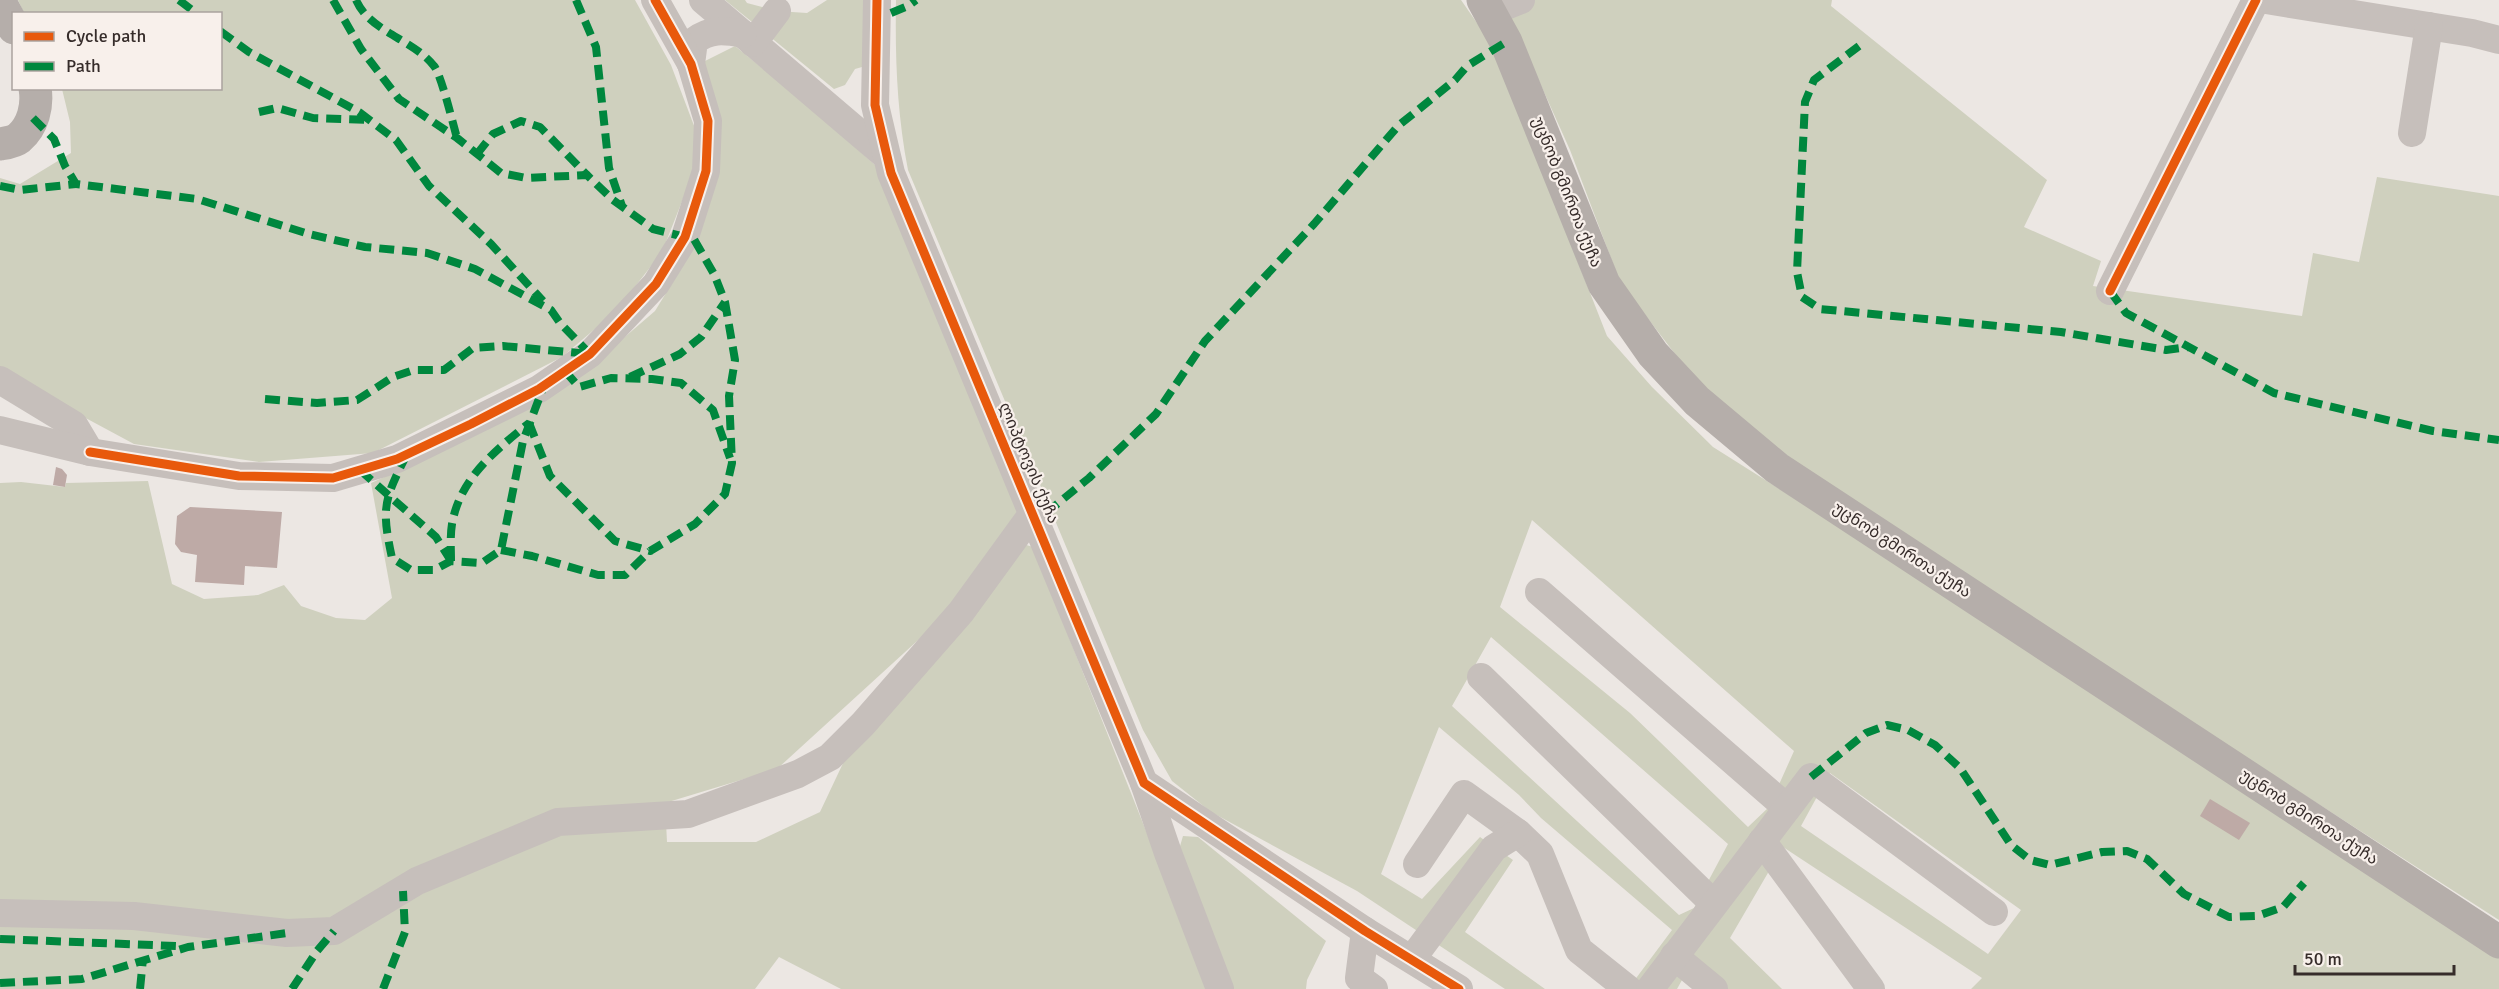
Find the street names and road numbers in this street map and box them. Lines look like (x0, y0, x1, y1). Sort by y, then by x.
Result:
street label: უცნობ გმირთა ქუჩა (1528, 114, 1606, 270)
street label: ლიპტოვის ქუჩა (994, 399, 1064, 527)
street label: უცნობ გმირთა ქუჩა (1829, 498, 1975, 602)
street label: უცნობ გმირთა ქუჩა (2236, 765, 2382, 869)

